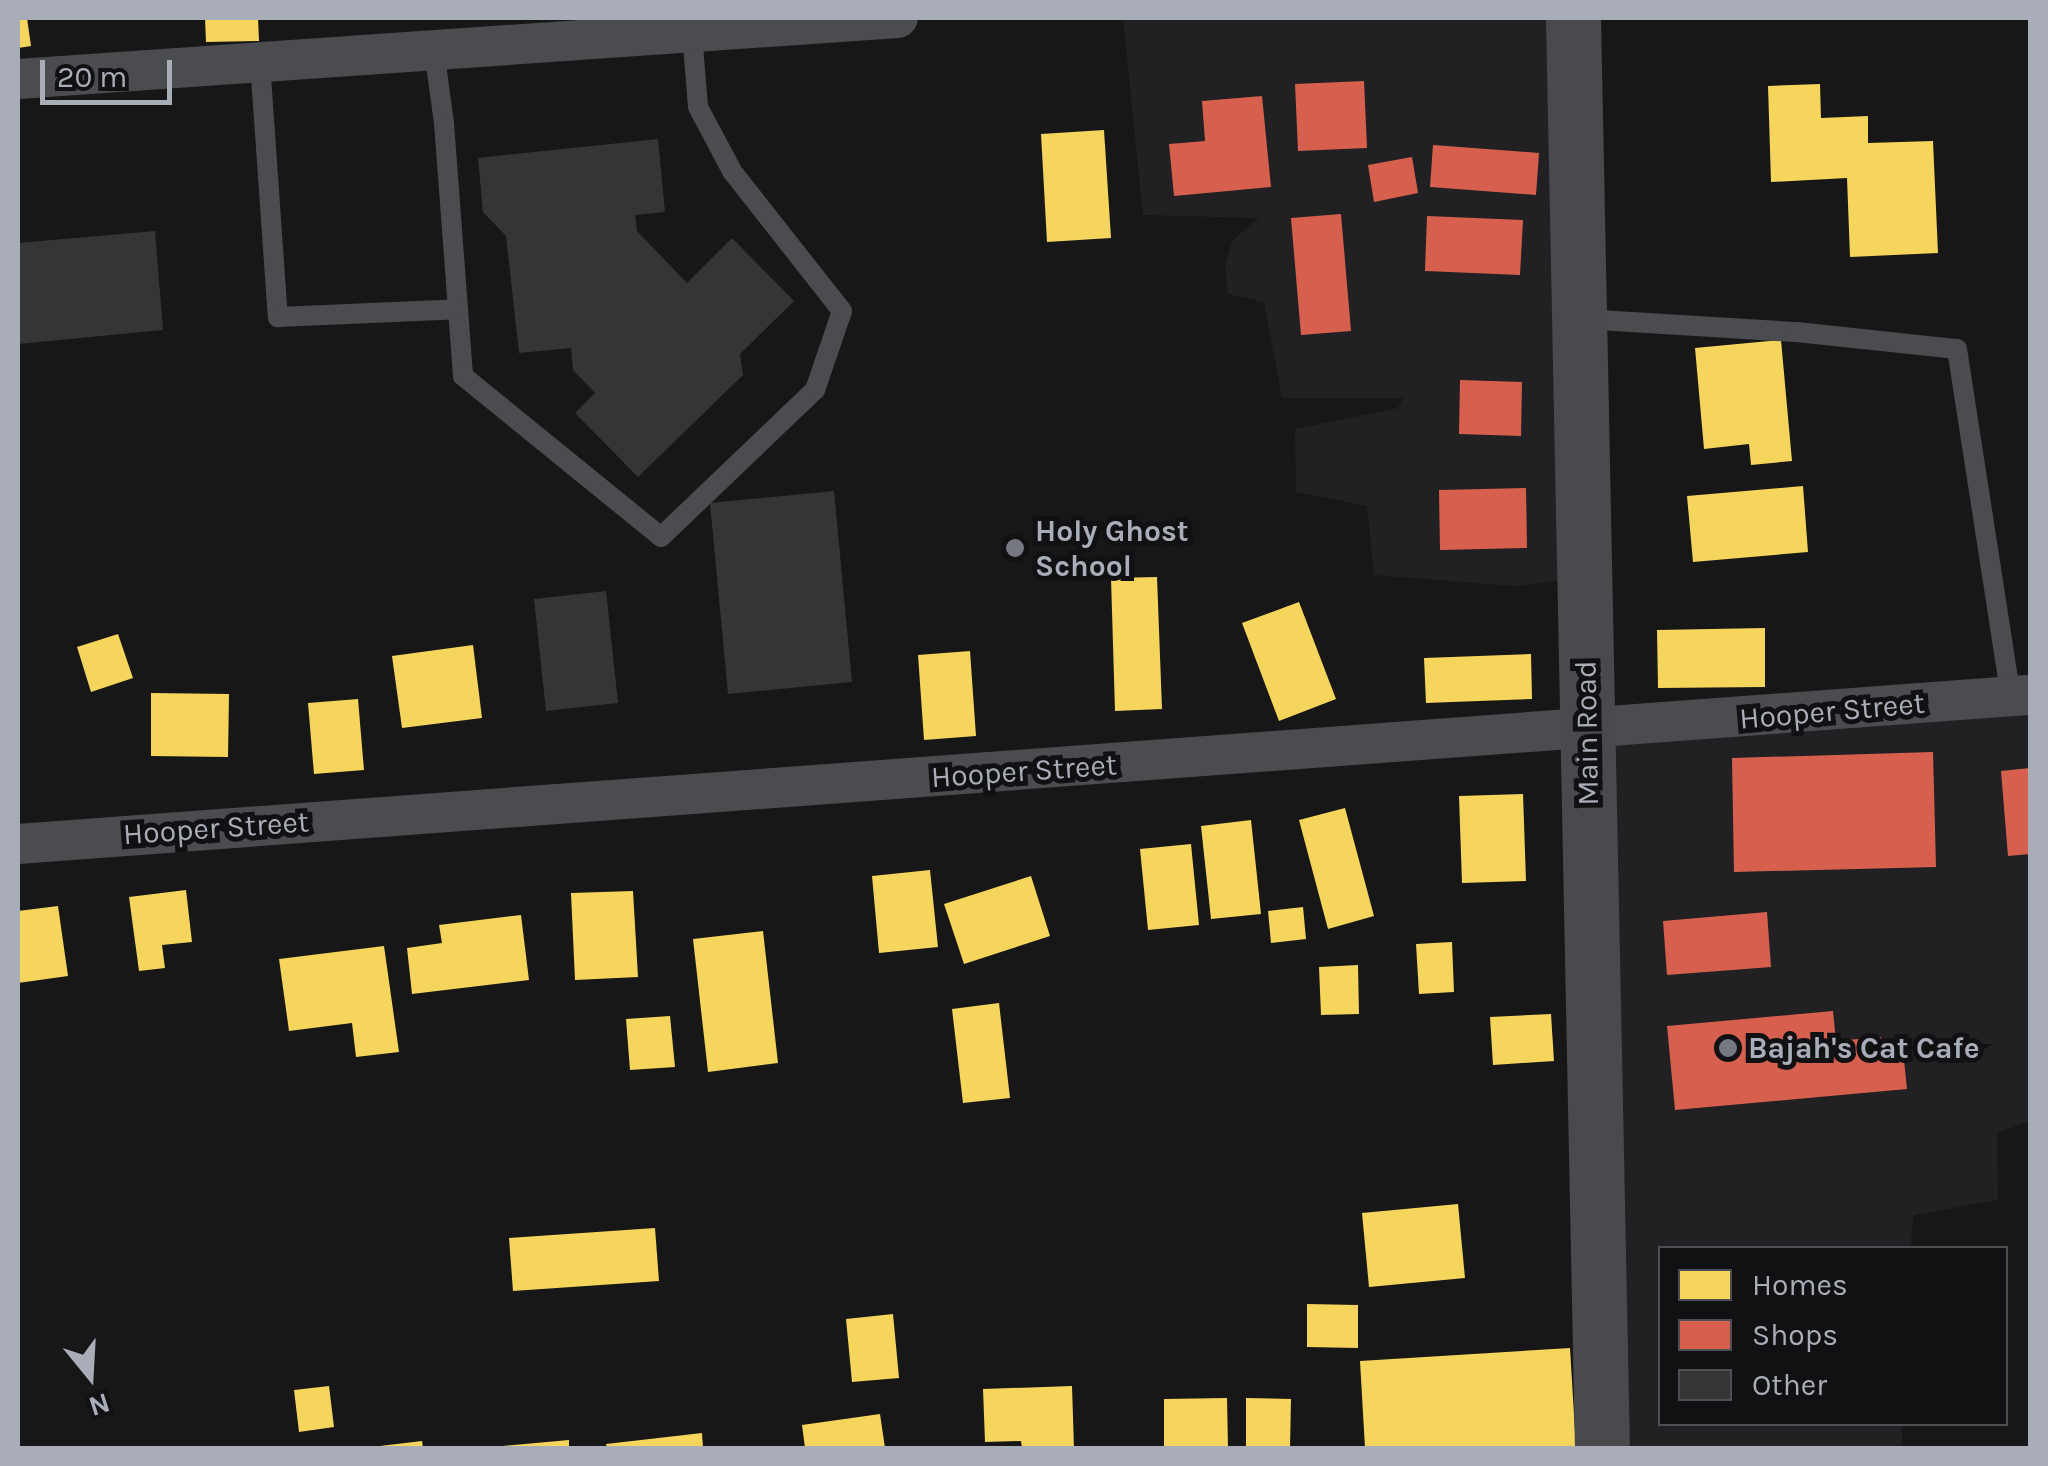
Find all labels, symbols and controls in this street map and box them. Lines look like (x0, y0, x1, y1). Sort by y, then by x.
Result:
scale bar (45, 40, 178, 102)
text: 20 m (57, 59, 127, 95)
place label: Holy Ghost School (1035, 513, 1189, 584)
marker: Holy Ghost School (1004, 537, 1026, 559)
street label: Main Road (1568, 660, 1606, 806)
street label: Hooper Street (1738, 685, 1926, 737)
street label: Hooper Street (930, 747, 1118, 795)
street label: Hooper Street (122, 804, 310, 852)
place label: Bajah's Cat Cafe (1748, 1030, 1980, 1066)
marker: Bajah's Cat Cafe (1717, 1037, 1739, 1059)
legend (1658, 1246, 2008, 1426)
text: Homes (1752, 1267, 1848, 1303)
text: Shops (1752, 1317, 1838, 1353)
north arrow (40, 1326, 140, 1426)
text: Other (1752, 1367, 1827, 1403)
text: N (85, 1386, 114, 1424)

